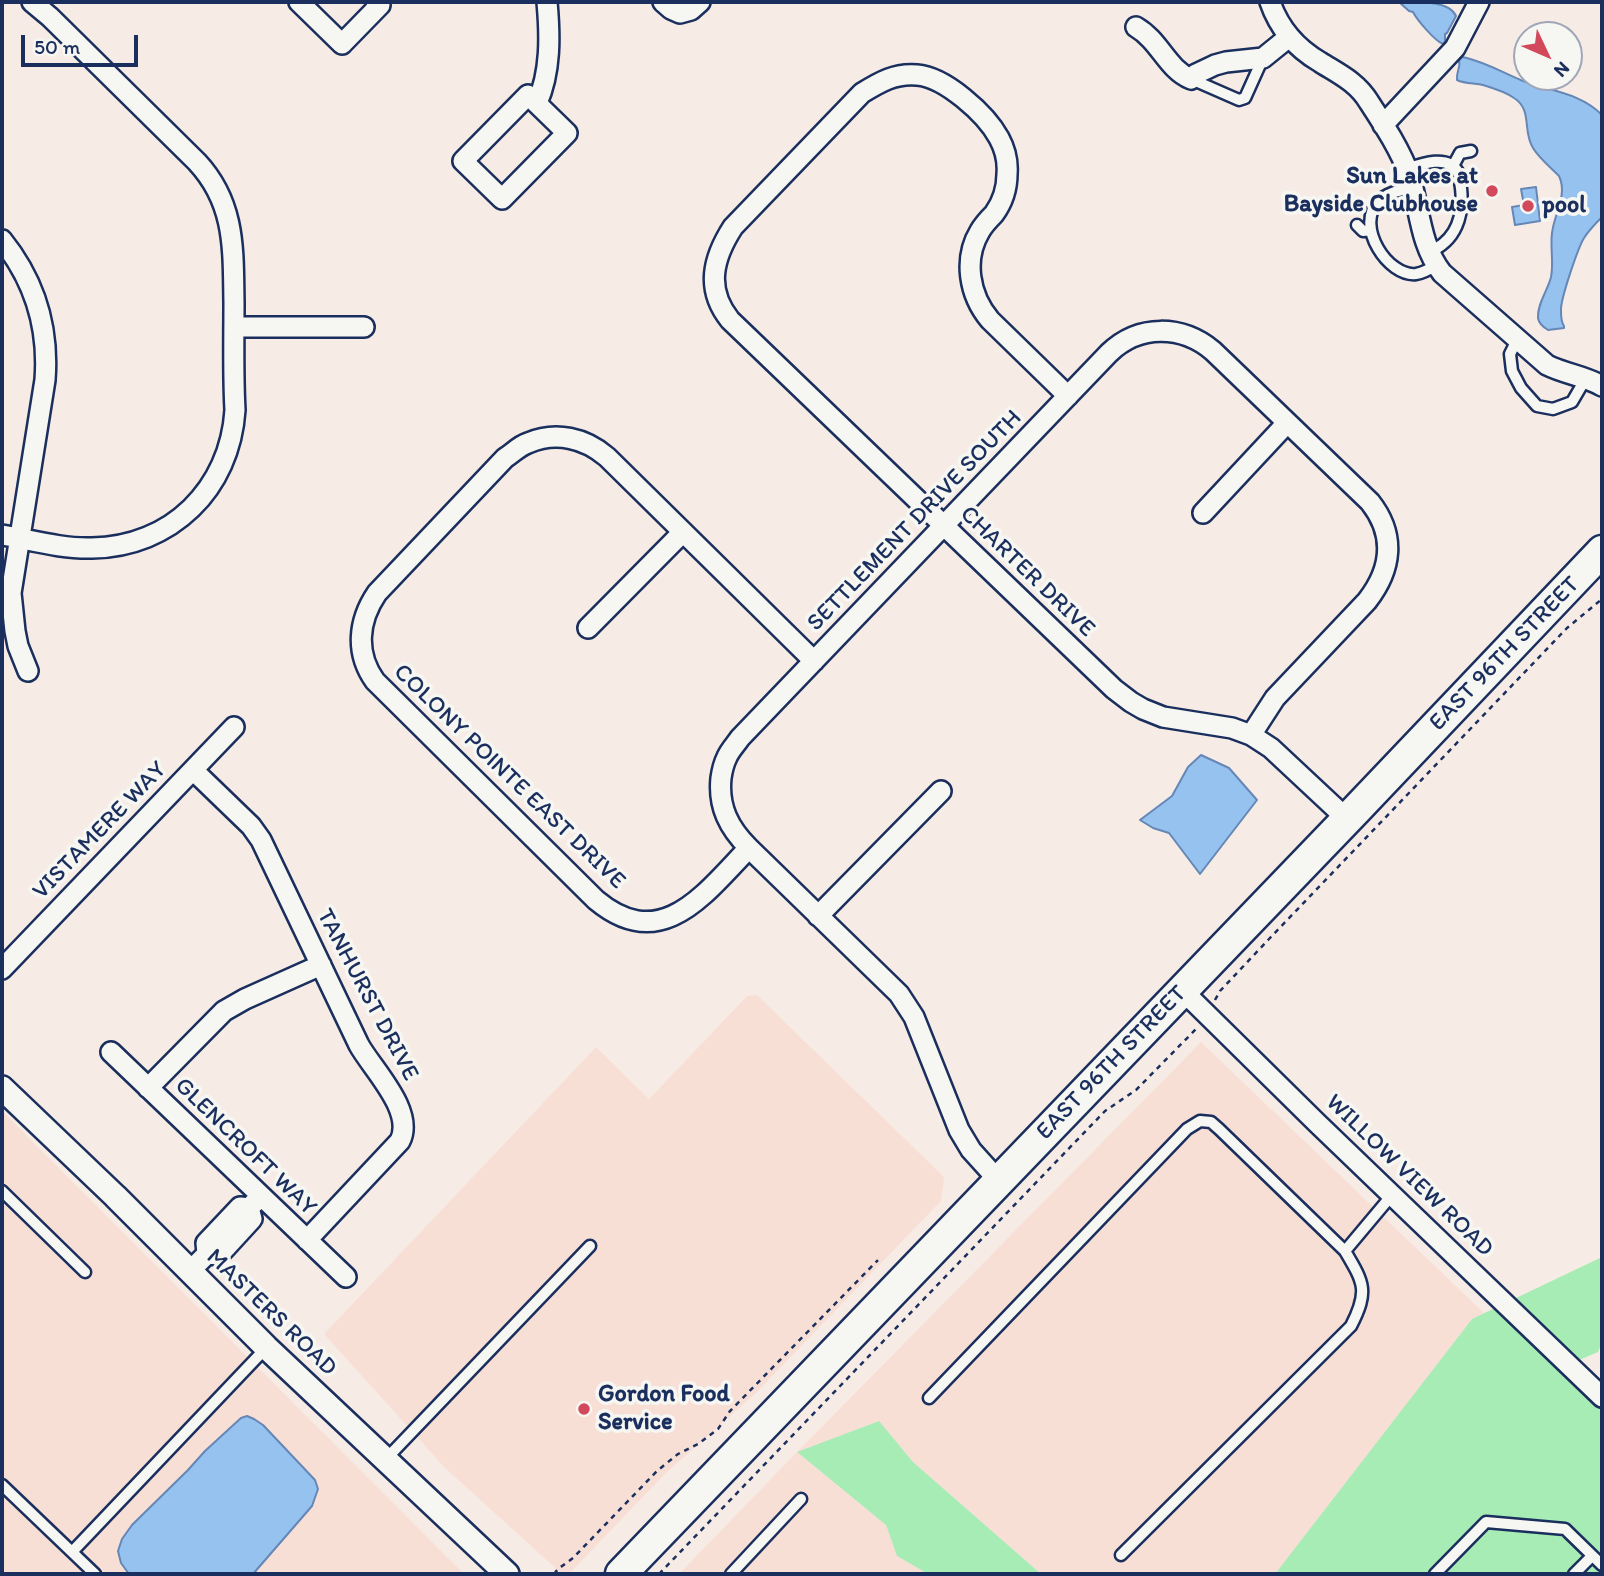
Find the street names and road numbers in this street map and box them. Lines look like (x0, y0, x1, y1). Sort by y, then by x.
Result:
street label: SETTLEMENT DRIVE SOUTH (802, 404, 1028, 638)
street label: CHARTER DRIVE (953, 500, 1101, 644)
street label: EAST 96TH STREET (1424, 571, 1586, 737)
street label: COLONY POINTE EAST DRIVE (387, 658, 631, 896)
street label: VISTAMERE WAY (27, 756, 173, 906)
street label: TANHURST DRIVE (310, 904, 424, 1086)
street label: EAST 96TH STREET (1031, 980, 1193, 1146)
street label: GLENCROFT WAY (168, 1072, 322, 1222)
street label: WILLOW VIEW ROAD (1319, 1089, 1499, 1263)
street label: MASTERS ROAD (200, 1243, 342, 1383)

